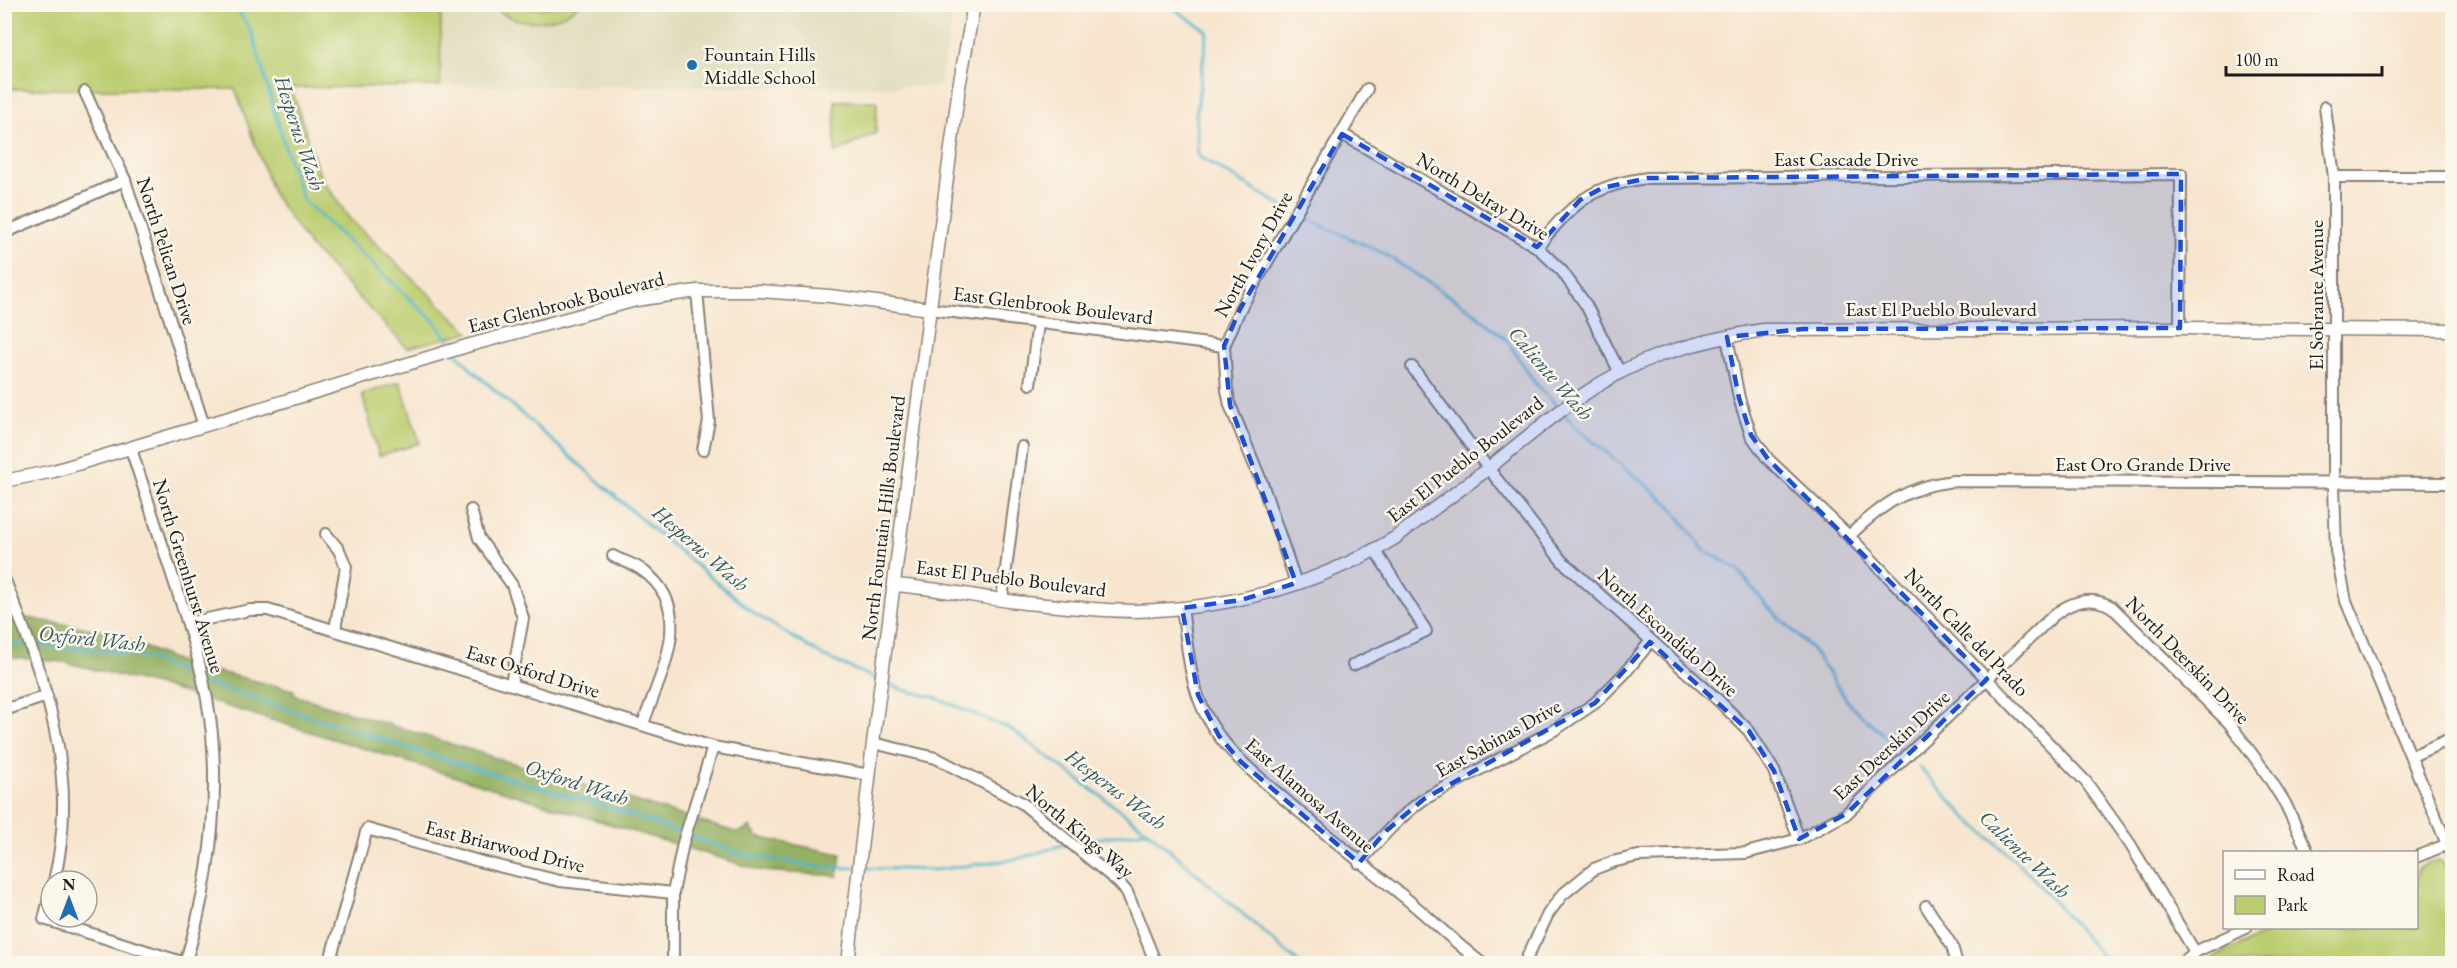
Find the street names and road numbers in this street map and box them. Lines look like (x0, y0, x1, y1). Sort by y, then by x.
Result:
street label: North Delray Drive (1412, 146, 1554, 246)
street label: East Cascade Drive (1774, 146, 1918, 172)
street label: North Pelican Drive (131, 174, 203, 328)
street label: North Ivory Drive (1208, 186, 1298, 322)
street label: El Sobrante Avenue (2303, 220, 2329, 370)
street label: East Glenbrook Boulevard (465, 265, 668, 339)
street label: East Glenbrook Boulevard (952, 280, 1155, 330)
street label: East El Pueblo Boulevard (1845, 296, 2038, 322)
street label: East El Pueblo Boulevard (1381, 389, 1549, 528)
street label: North Fountain Hills Boulevard (855, 393, 911, 642)
street label: East Oro Grande Drive (2055, 451, 2231, 477)
street label: North Greenhurst Avenue (147, 476, 231, 677)
street label: East El Pueblo Boulevard (914, 553, 1109, 603)
street label: North Escondido Drive (1592, 562, 1744, 702)
street label: North Calle del Prado (1899, 562, 2035, 702)
street label: North Deerskin Drive (2120, 590, 2256, 730)
street label: East Oxford Drive (463, 638, 603, 704)
street label: East Deerskin Drive (1827, 684, 1955, 806)
street label: East Sabinas Drive (1431, 693, 1566, 783)
street label: East Alamosa Avenue (1240, 732, 1380, 859)
street label: North Kings Way (1020, 778, 1140, 884)
street label: East Briarwood Drive (423, 814, 588, 878)

